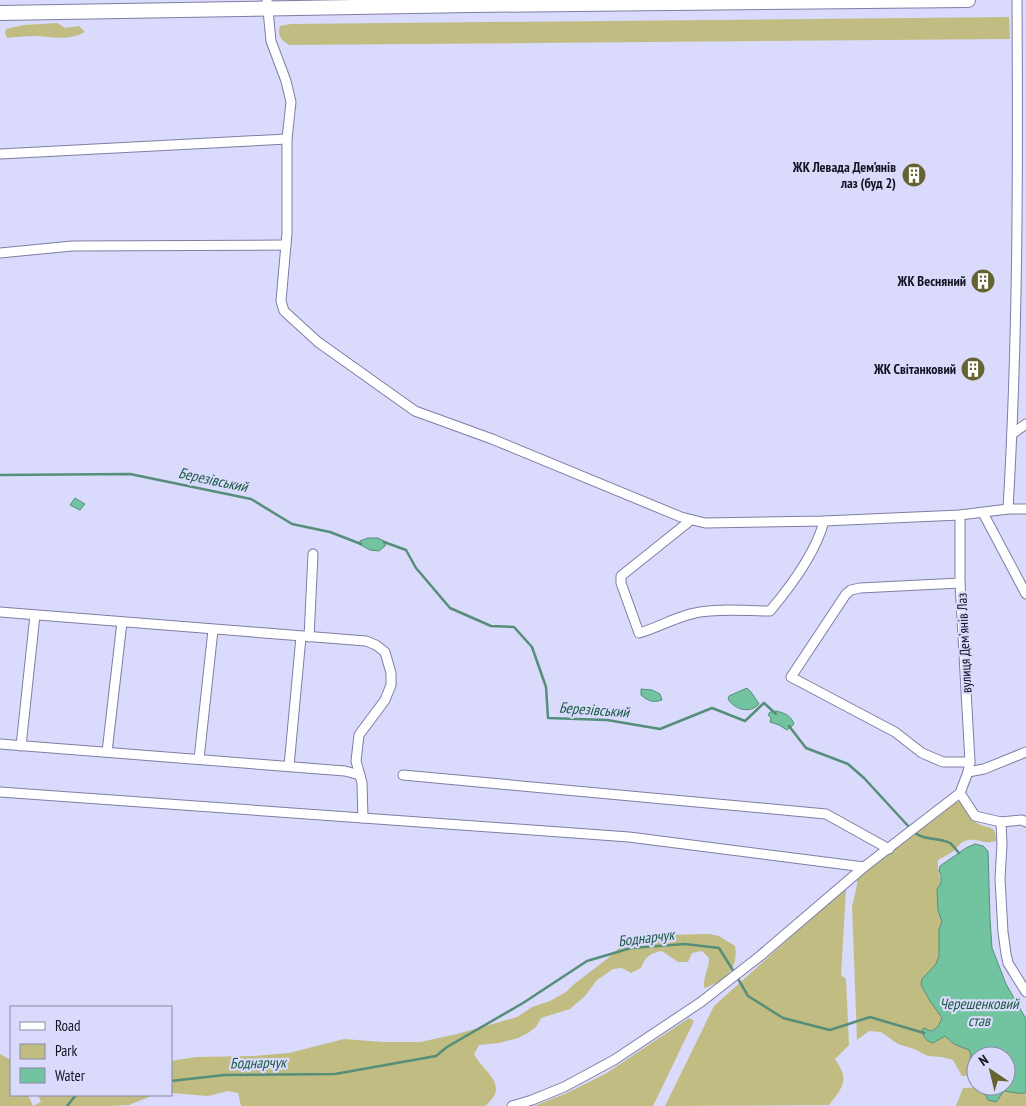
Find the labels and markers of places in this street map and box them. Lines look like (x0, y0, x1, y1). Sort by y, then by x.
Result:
place label: ЖК Левада Дем’янів лаз (буд 2) (792, 158, 896, 192)
building icon: ЖК Левада Дем’янів лаз (буд 2) (901, 162, 927, 188)
building icon: ЖК Весняний (970, 268, 996, 294)
place label: ЖК Весняний (897, 272, 966, 290)
building icon: ЖК Світанковий (960, 356, 986, 382)
place label: ЖК Світанковий (873, 360, 956, 378)

